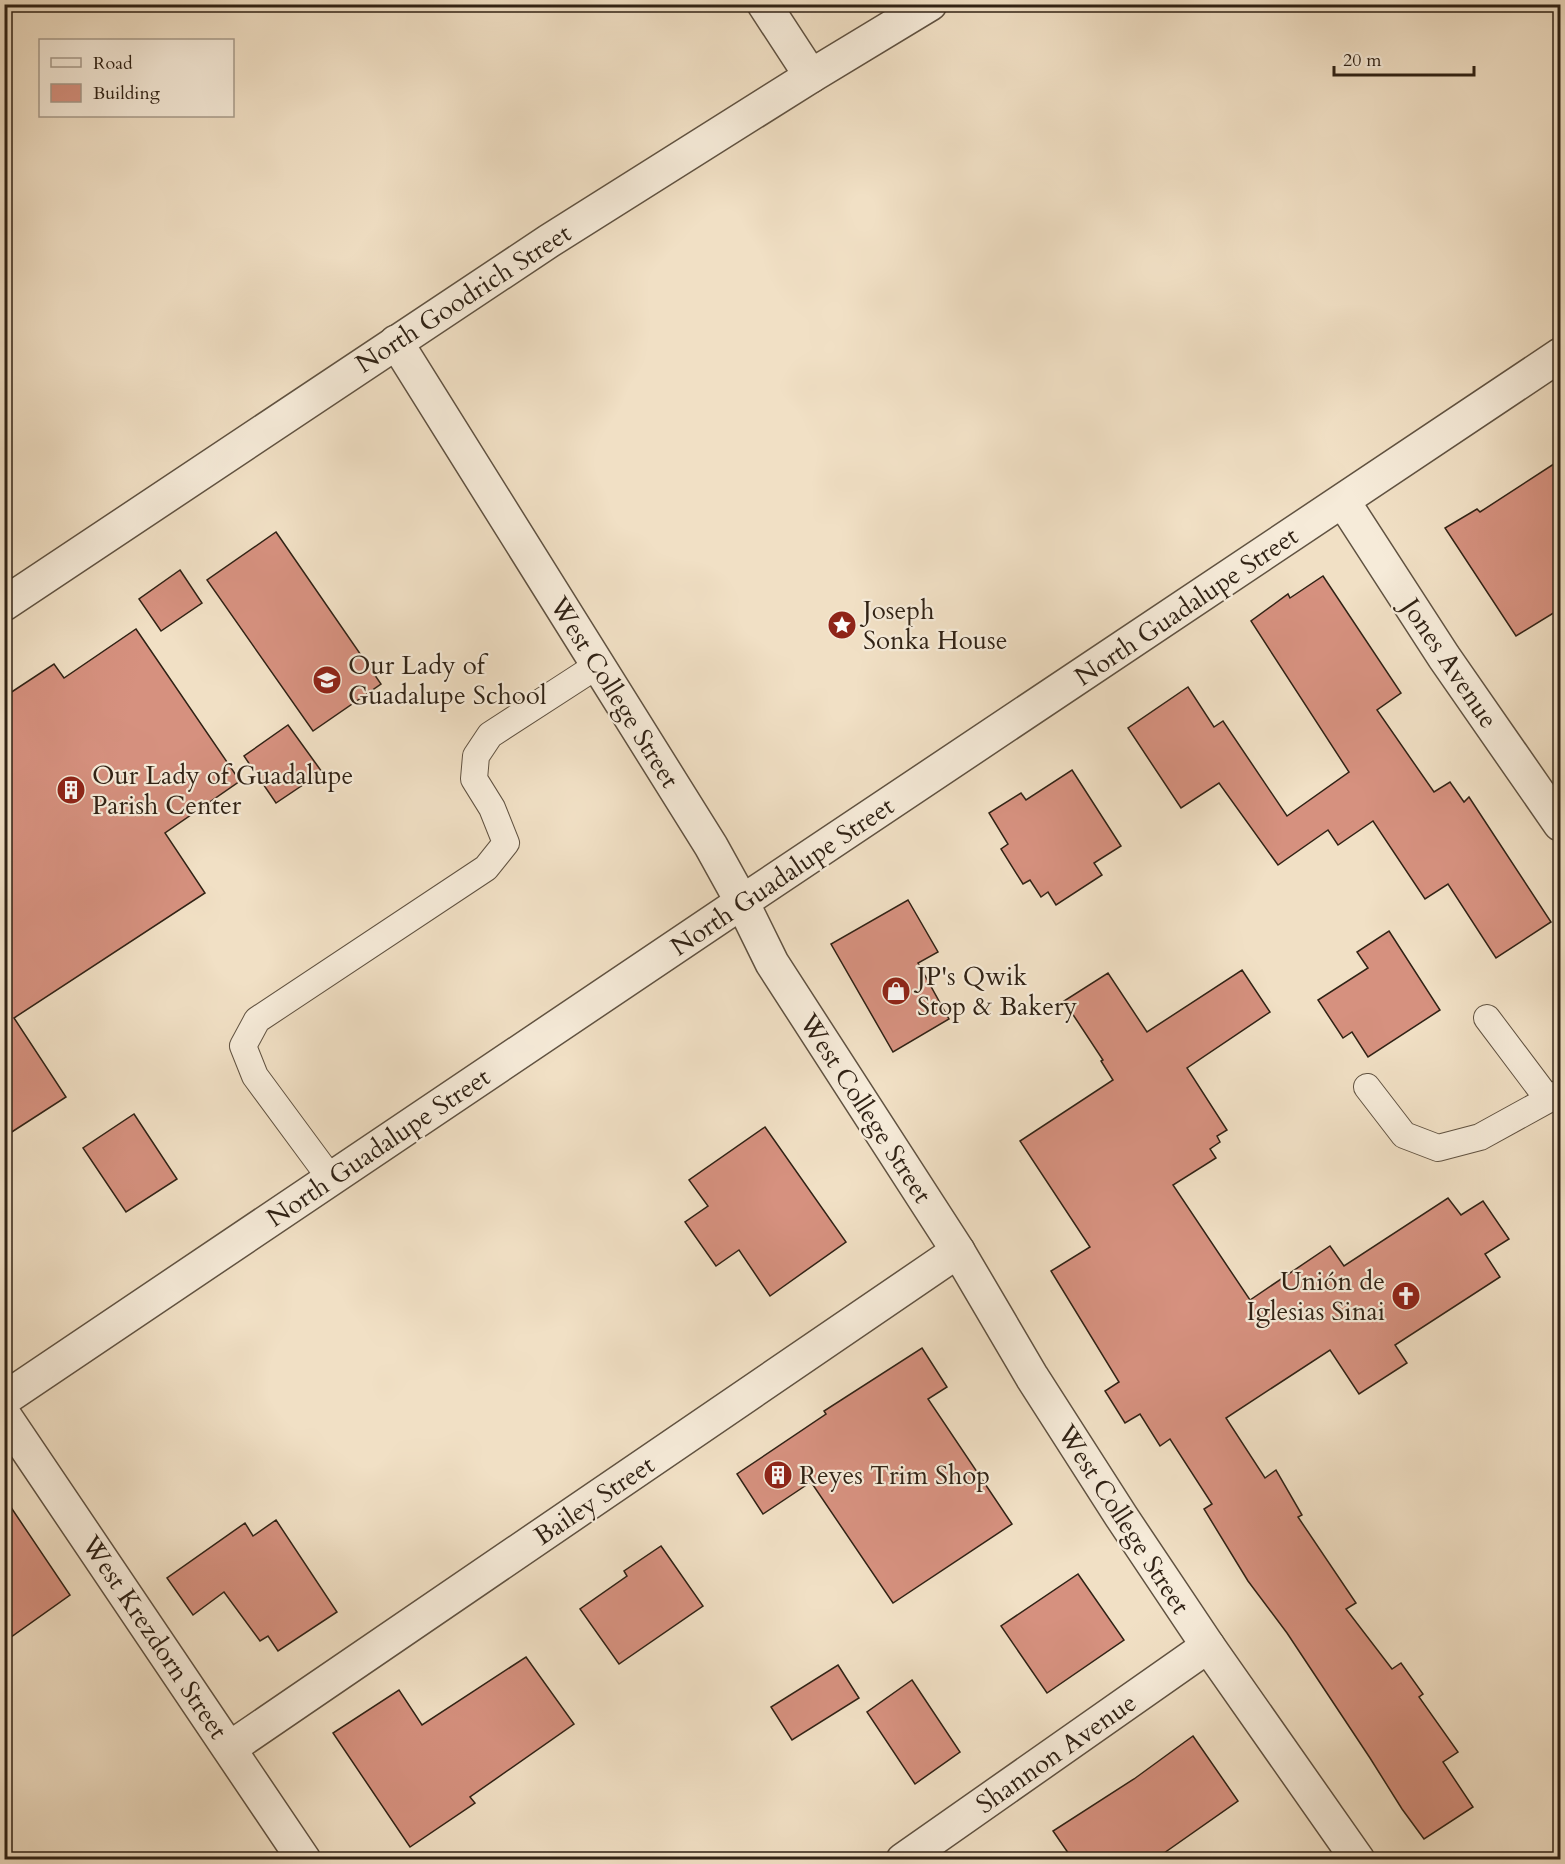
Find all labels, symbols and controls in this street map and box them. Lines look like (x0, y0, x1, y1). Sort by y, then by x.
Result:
legend (39, 39, 234, 117)
scale bar (1334, 39, 1474, 77)
text: 20 m (1343, 48, 1382, 73)
text: Road (93, 51, 133, 76)
text: Building (93, 81, 161, 106)
street label: North Goodrich Street (349, 216, 578, 381)
street label: North Guadalupe Street (1068, 519, 1305, 694)
street label: Jones Avenue (1391, 588, 1506, 735)
street label: West College Street (541, 589, 688, 795)
place label: Joseph Sonka House (859, 593, 1008, 658)
place icon: Joseph Sonka House (826, 609, 858, 641)
place label: Our Lady of Guadalupe School (348, 648, 547, 713)
school or university icon: Our Lady of Guadalupe School (311, 664, 343, 696)
place label: Our Lady of Guadalupe Parish Center (92, 758, 353, 823)
building icon: Our Lady of Guadalupe Parish Center (55, 774, 87, 806)
street label: North Guadalupe Street (664, 789, 901, 964)
place label: JP's Qwik Stop & Bakery (913, 959, 1078, 1024)
shop icon: JP's Qwik Stop & Bakery (880, 975, 912, 1007)
street label: West College Street (791, 1006, 940, 1210)
street label: North Guadalupe Street (260, 1060, 497, 1235)
place label: Unión de Iglesias Sinai (1247, 1264, 1385, 1329)
church icon: Unión de Iglesias Sinai (1390, 1280, 1422, 1312)
street label: West College Street (1049, 1417, 1198, 1621)
street label: Bailey Street (527, 1447, 661, 1553)
place label: Reyes Trim Shop (799, 1458, 990, 1493)
building icon: Reyes Trim Shop (762, 1459, 794, 1491)
street label: West Krezdorn Street (73, 1528, 236, 1746)
street label: Shannon Avenue (969, 1685, 1143, 1822)

